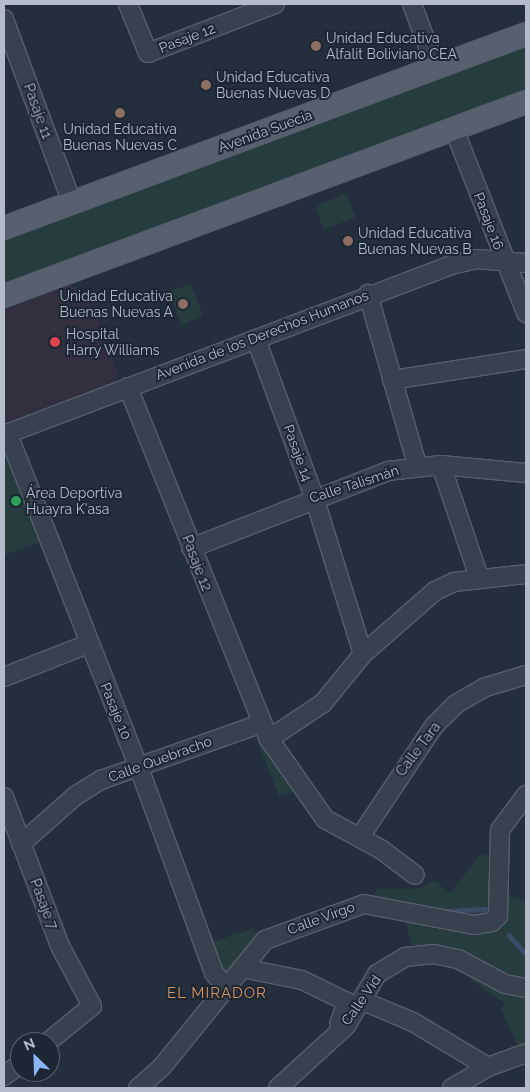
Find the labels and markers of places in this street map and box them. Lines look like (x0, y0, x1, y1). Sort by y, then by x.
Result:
place label: Unidad Educativa Alfalit Boliviano CEA (326, 30, 457, 62)
marker: Unidad Educativa Alfalit Boliviano CEA (310, 40, 322, 52)
place label: Unidad Educativa Buenas Nuevas D (216, 69, 330, 102)
marker: Unidad Educativa Buenas Nuevas D (200, 79, 212, 91)
marker: Unidad Educativa Buenas Nuevas C (114, 107, 126, 119)
place label: Unidad Educativa Buenas Nuevas C (63, 121, 177, 154)
place label: Unidad Educativa Buenas Nuevas B (358, 225, 472, 258)
marker: Unidad Educativa Buenas Nuevas B (342, 235, 354, 247)
place label: Unidad Educativa Buenas Nuevas A (59, 288, 173, 321)
marker: Unidad Educativa Buenas Nuevas A (177, 298, 189, 310)
place label: Hospital Harry Williams (66, 326, 160, 358)
marker: Hospital Harry Williams (48, 335, 62, 349)
place label: Área Deportiva Huayra K'asa (26, 485, 122, 518)
marker: Área Deportiva Huayra K'asa (10, 495, 22, 507)

